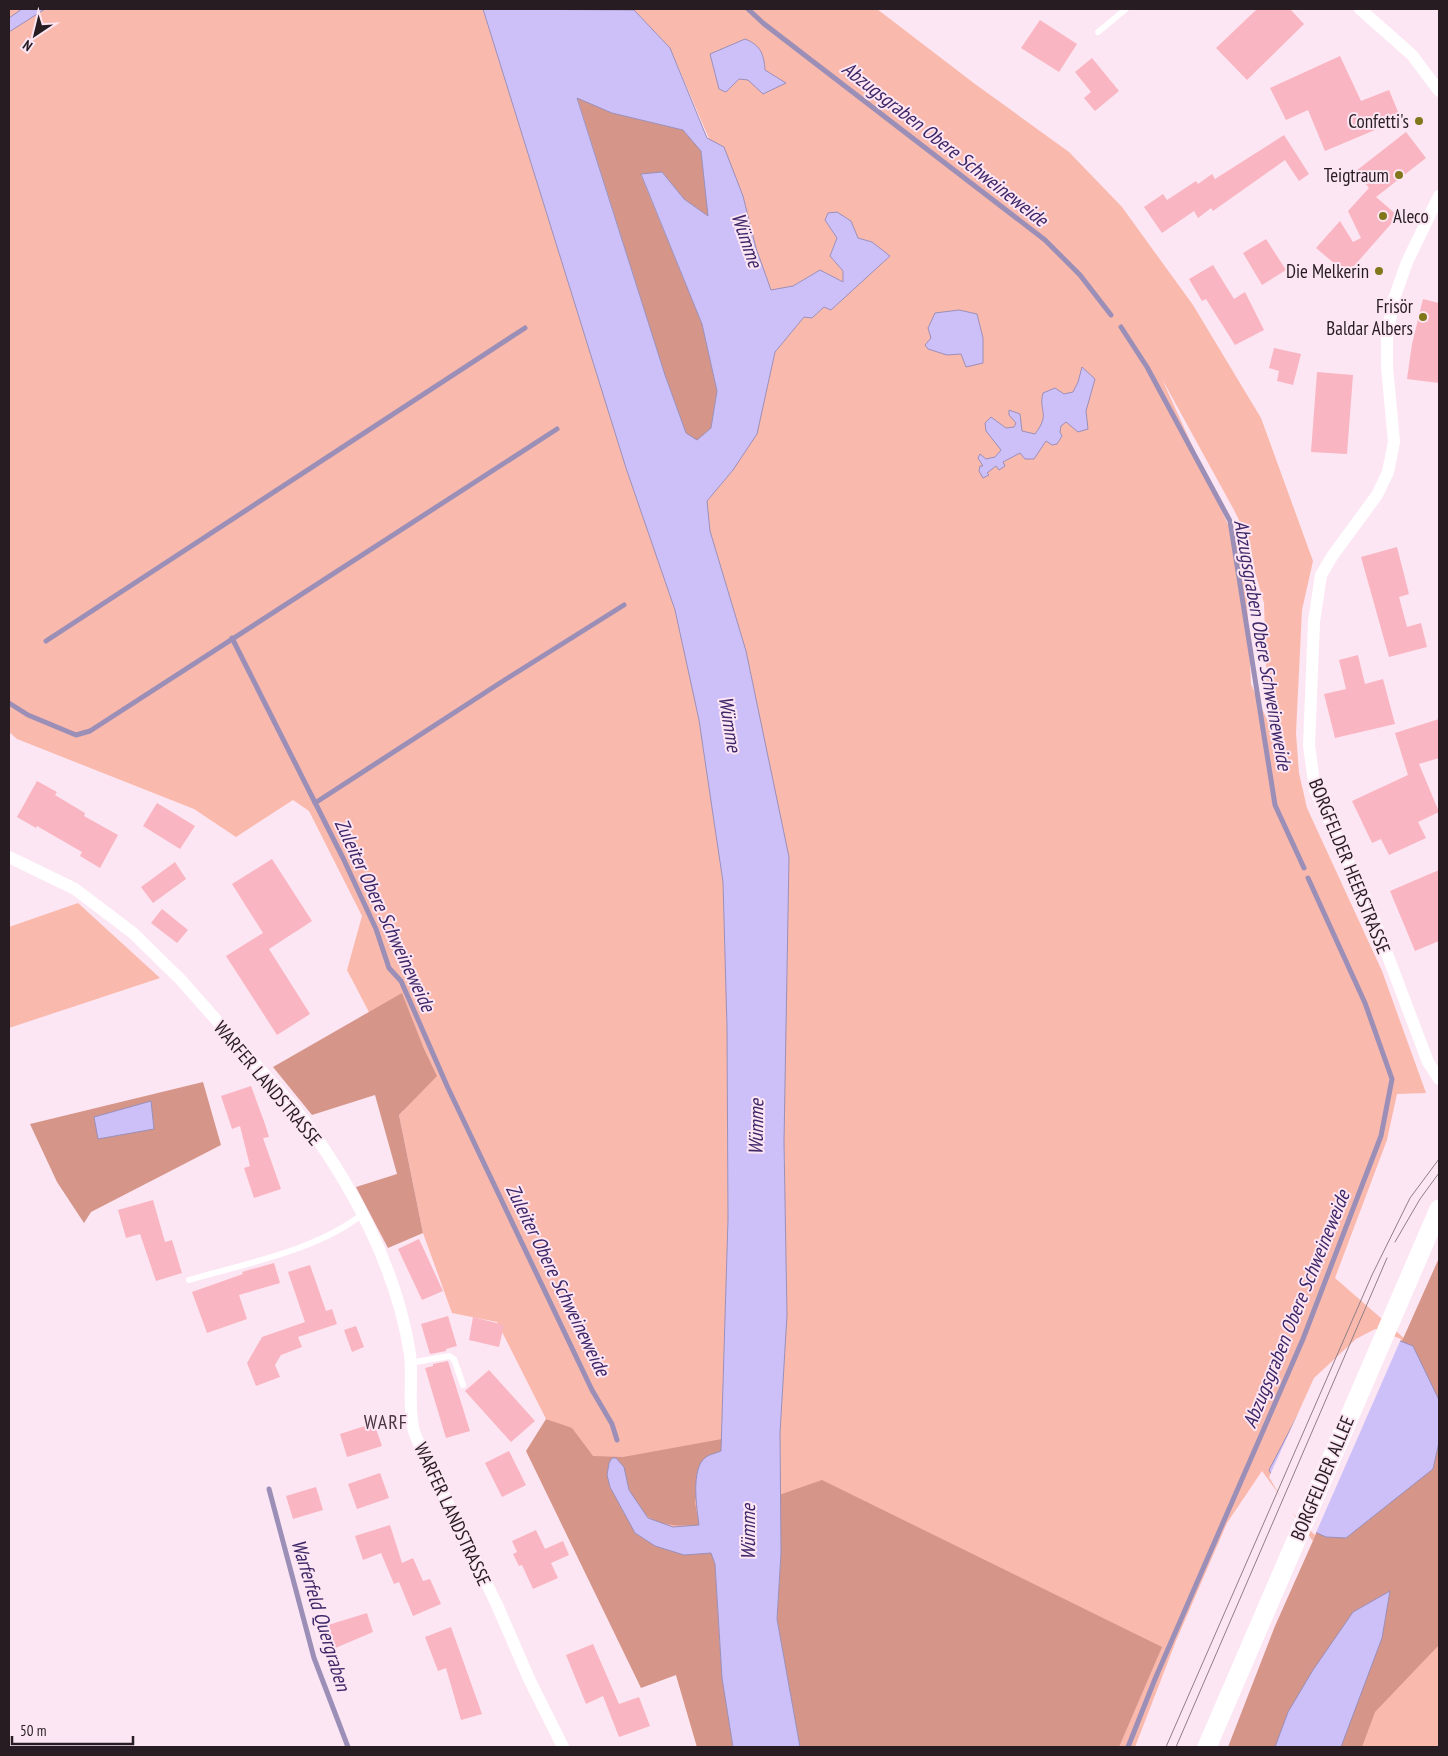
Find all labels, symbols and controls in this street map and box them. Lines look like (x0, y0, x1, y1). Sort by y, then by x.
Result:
north arrow (10, 10, 60, 60)
text: N (19, 36, 36, 55)
water label: Abzugsgraben Obere Schweineweide (837, 56, 1054, 233)
place label: Confetti's (1348, 109, 1409, 133)
marker: Confetti's (1413, 115, 1425, 127)
place label: Teigtraum (1324, 163, 1389, 187)
marker: Teigtraum (1393, 169, 1405, 181)
place label: Aleco (1393, 204, 1429, 228)
water label: Wümme (726, 209, 769, 272)
marker: Aleco (1377, 210, 1389, 222)
place label: Die Melkerin (1286, 259, 1369, 283)
marker: Die Melkerin (1373, 265, 1385, 277)
place label: Frisör Baldar Albers (1326, 294, 1414, 340)
marker: Frisör Baldar Albers (1417, 311, 1429, 323)
water label: Abzugsgraben Obere Schweineweide (1228, 518, 1298, 774)
water label: Wümme (713, 694, 747, 755)
street label: BORGFELDER HEERSTRASSE (1304, 775, 1396, 957)
water label: Zuleiter Obere Schweineweide (329, 814, 442, 1017)
street label: WARFER LANDSTRASSE (209, 1016, 327, 1150)
water label: Wümme (743, 1097, 770, 1155)
water label: Zuleiter Obere Schweineweide (500, 1180, 617, 1382)
water label: Abzugsgraben Obere Schweineweide (1236, 1185, 1356, 1432)
district label: WARF (364, 1409, 408, 1435)
street label: BORGFELDER ALLEE (1285, 1412, 1359, 1544)
street label: WARFER LANDSTRASSE (409, 1438, 497, 1590)
water label: Wümme (735, 1502, 761, 1560)
water label: Warferfeld Quergraben (286, 1536, 357, 1695)
scale bar (12, 1714, 134, 1746)
text: 50 m (20, 1721, 46, 1740)

